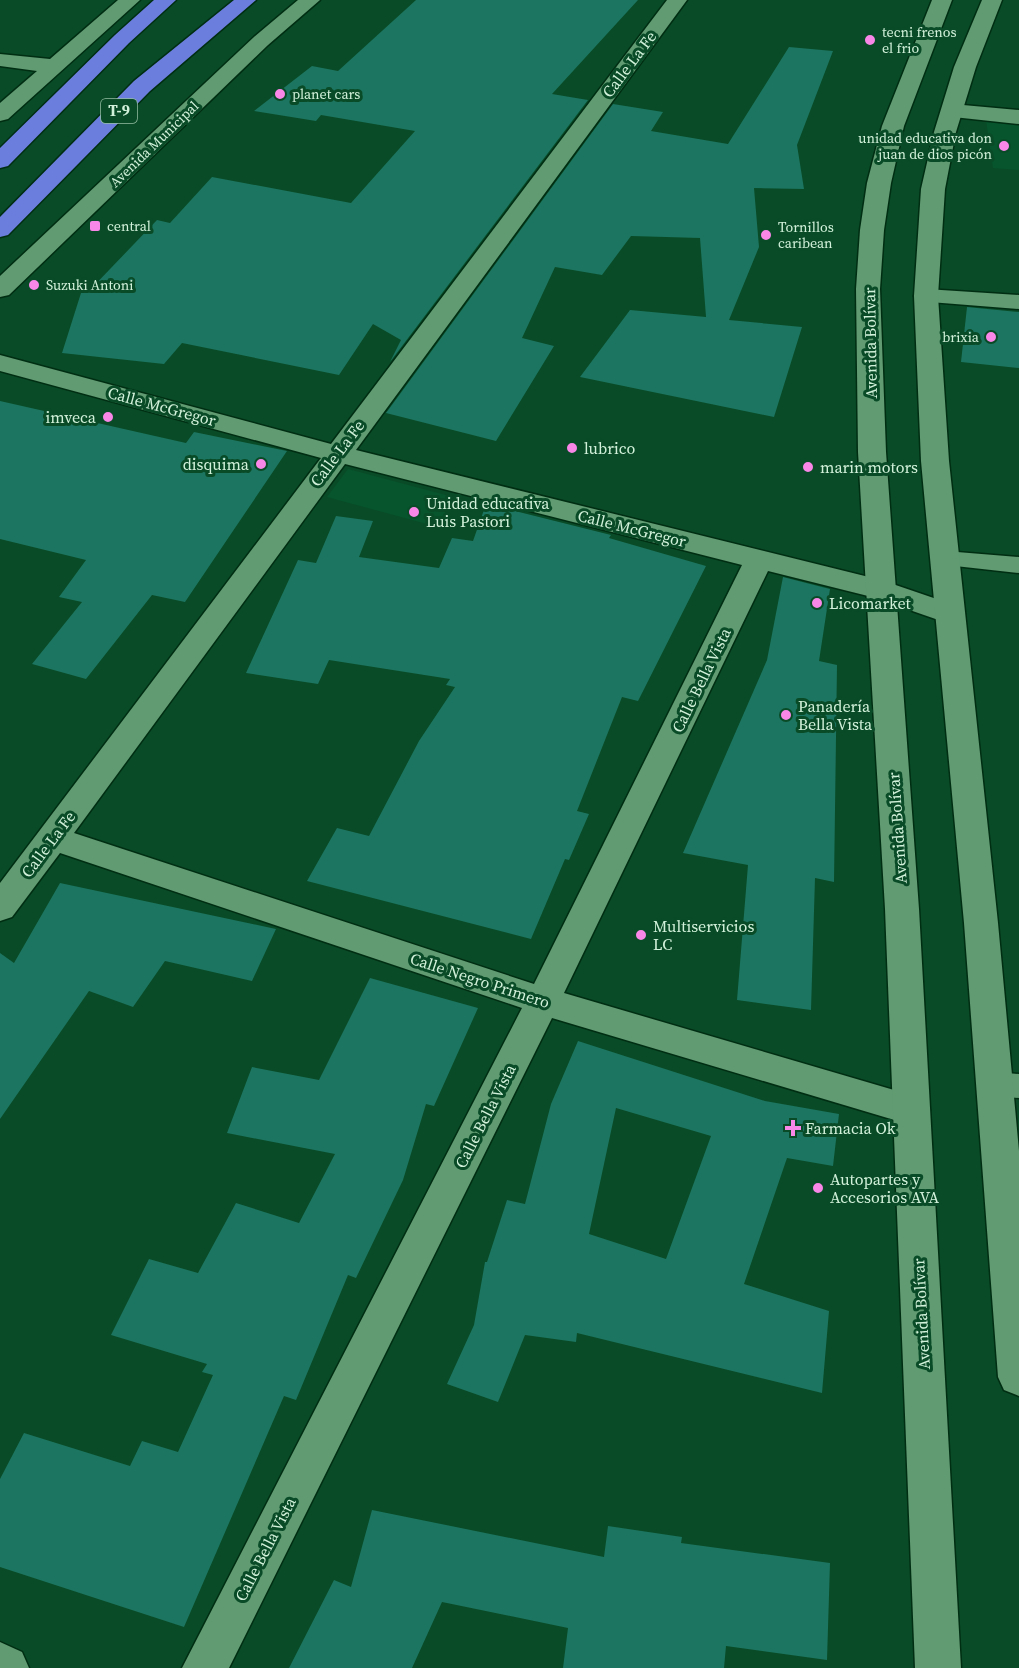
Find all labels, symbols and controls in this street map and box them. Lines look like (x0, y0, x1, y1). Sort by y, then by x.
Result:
place label: tecni frenos el frio (882, 22, 957, 58)
street label: Calle La Fe (597, 26, 661, 102)
marker: tecni frenos el frio (863, 33, 877, 47)
place label: planet cars (292, 84, 360, 104)
marker: planet cars (273, 87, 287, 101)
street label: Avenida Municipal (105, 96, 203, 192)
road number: T-9 (101, 99, 137, 123)
place label: unidad educativa don juan de dios picón (858, 128, 993, 164)
marker: unidad educativa don juan de dios picón (997, 139, 1011, 153)
place label: central (107, 216, 151, 236)
place label: Tornillos caribean (778, 217, 834, 253)
marker: central (88, 219, 102, 233)
marker: Tornillos caribean (759, 228, 773, 242)
place label: Suzuki Antoni (46, 275, 133, 295)
marker: Suzuki Antoni (27, 278, 41, 292)
street label: Avenida Bolívar (858, 287, 882, 399)
place label: brixia (942, 327, 980, 347)
marker: brixia (984, 330, 998, 344)
street label: Calle McGregor (106, 381, 219, 431)
place label: imveca (45, 406, 97, 428)
marker: imveca (101, 410, 115, 424)
street label: Calle La Fe (305, 415, 369, 491)
place label: lubrico (584, 437, 636, 459)
marker: lubrico (565, 441, 579, 455)
place label: disquima (183, 453, 250, 475)
place label: marin motors (820, 456, 918, 478)
marker: disquima (254, 457, 268, 471)
marker: marin motors (801, 460, 815, 474)
place label: Unidad educativa Luis Pastori (426, 492, 550, 532)
street label: Calle McGregor (576, 504, 689, 552)
marker: Unidad educativa Luis Pastori (407, 505, 421, 519)
place label: Licomarket (829, 592, 912, 614)
marker: Licomarket (810, 596, 824, 610)
street label: Calle Bella Vista (666, 623, 736, 736)
place label: Panadería Bella Vista (798, 695, 873, 735)
marker: Panadería Bella Vista (779, 708, 793, 722)
street label: Avenida Bolívar (882, 771, 912, 884)
street label: Calle La Fe (16, 806, 80, 882)
place label: Multiservicios LC (653, 915, 754, 955)
marker: Multiservicios LC (634, 928, 648, 942)
street label: Calle Negro Primero (407, 947, 553, 1013)
street label: Calle Bella Vista (449, 1060, 521, 1172)
place label: Farmacia Ok (805, 1117, 896, 1139)
marker: Farmacia Ok (786, 1121, 800, 1135)
place label: Autopartes y Accesorios AVA (830, 1168, 939, 1208)
marker: Autopartes y Accesorios AVA (811, 1181, 825, 1195)
street label: Avenida Bolívar (907, 1258, 935, 1370)
street label: Calle Bella Vista (229, 1493, 301, 1605)

